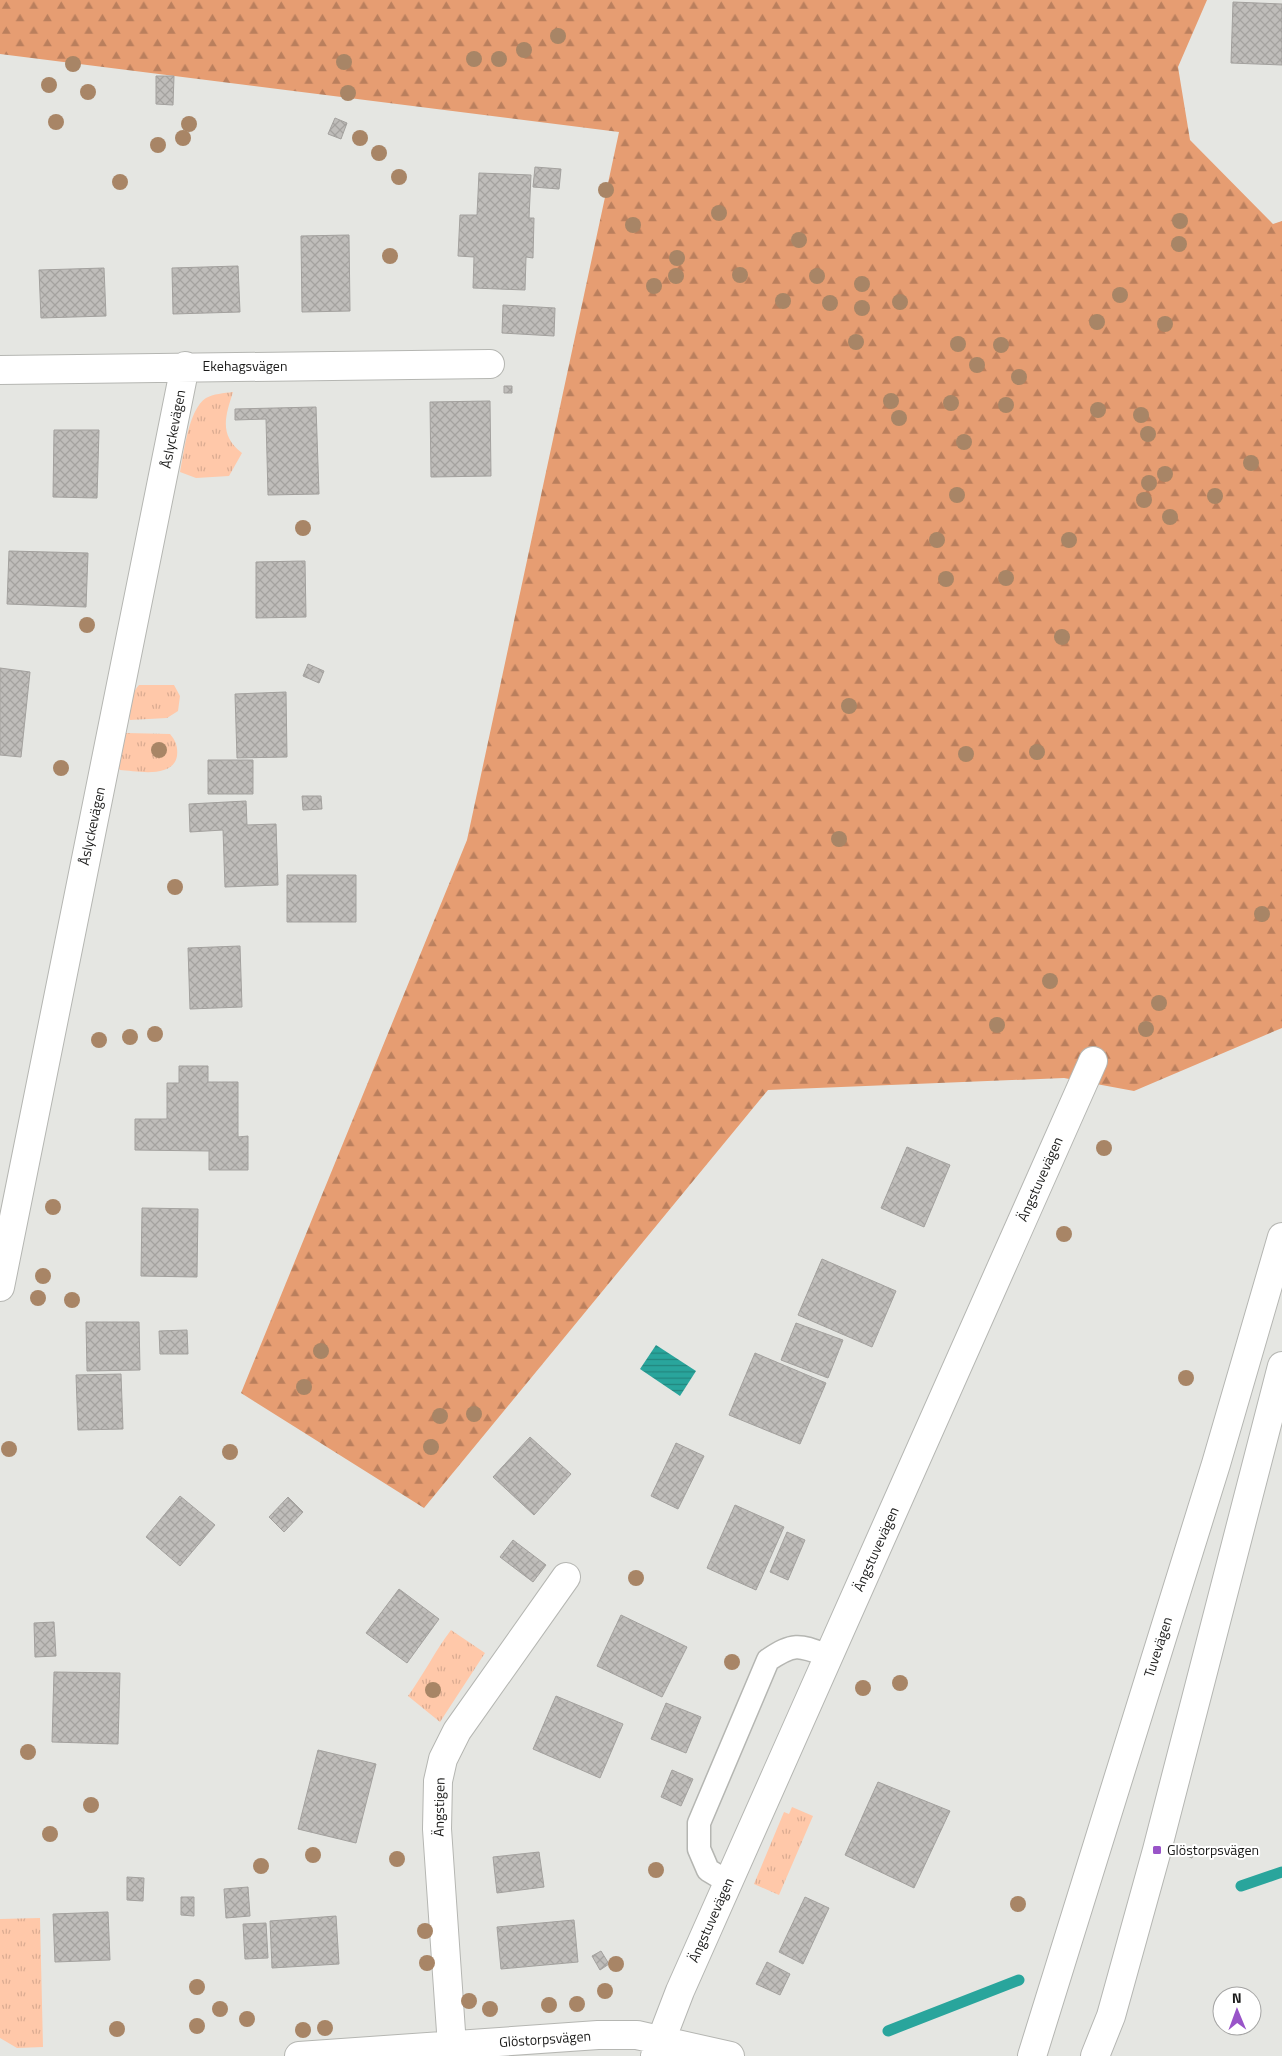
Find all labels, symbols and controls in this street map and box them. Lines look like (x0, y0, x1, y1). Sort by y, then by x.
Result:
street label: Ekehagsvägen (203, 355, 287, 376)
street label: Åslyckevägen (155, 388, 190, 470)
street label: Åslyckevägen (73, 785, 110, 867)
street label: Ängstuvevägen (1011, 1133, 1068, 1225)
street label: Ängstuvevägen (847, 1503, 904, 1595)
street label: Tuvevägen (1138, 1614, 1177, 1680)
street label: Ängstigen (427, 1777, 450, 1837)
place label: Glöstorpsvägen (1167, 1839, 1259, 1860)
marker: Glöstorpsvägen (1151, 1844, 1163, 1856)
street label: Ängstuvevägen (682, 1874, 739, 1966)
north arrow (1212, 1986, 1262, 2036)
text: N (1232, 1987, 1242, 2008)
street label: Glöstorpsvägen (498, 2025, 592, 2052)

